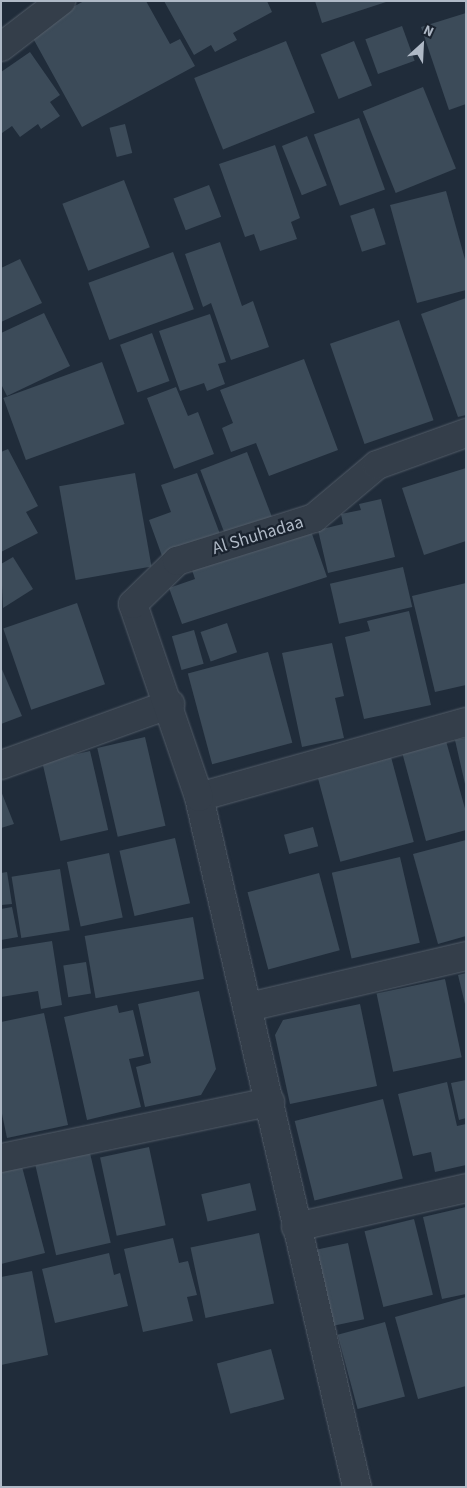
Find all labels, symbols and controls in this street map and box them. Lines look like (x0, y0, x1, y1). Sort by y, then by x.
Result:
north arrow (397, 20, 447, 70)
text: N (420, 20, 437, 42)
street label: Al Shuhadaa (210, 512, 306, 560)

